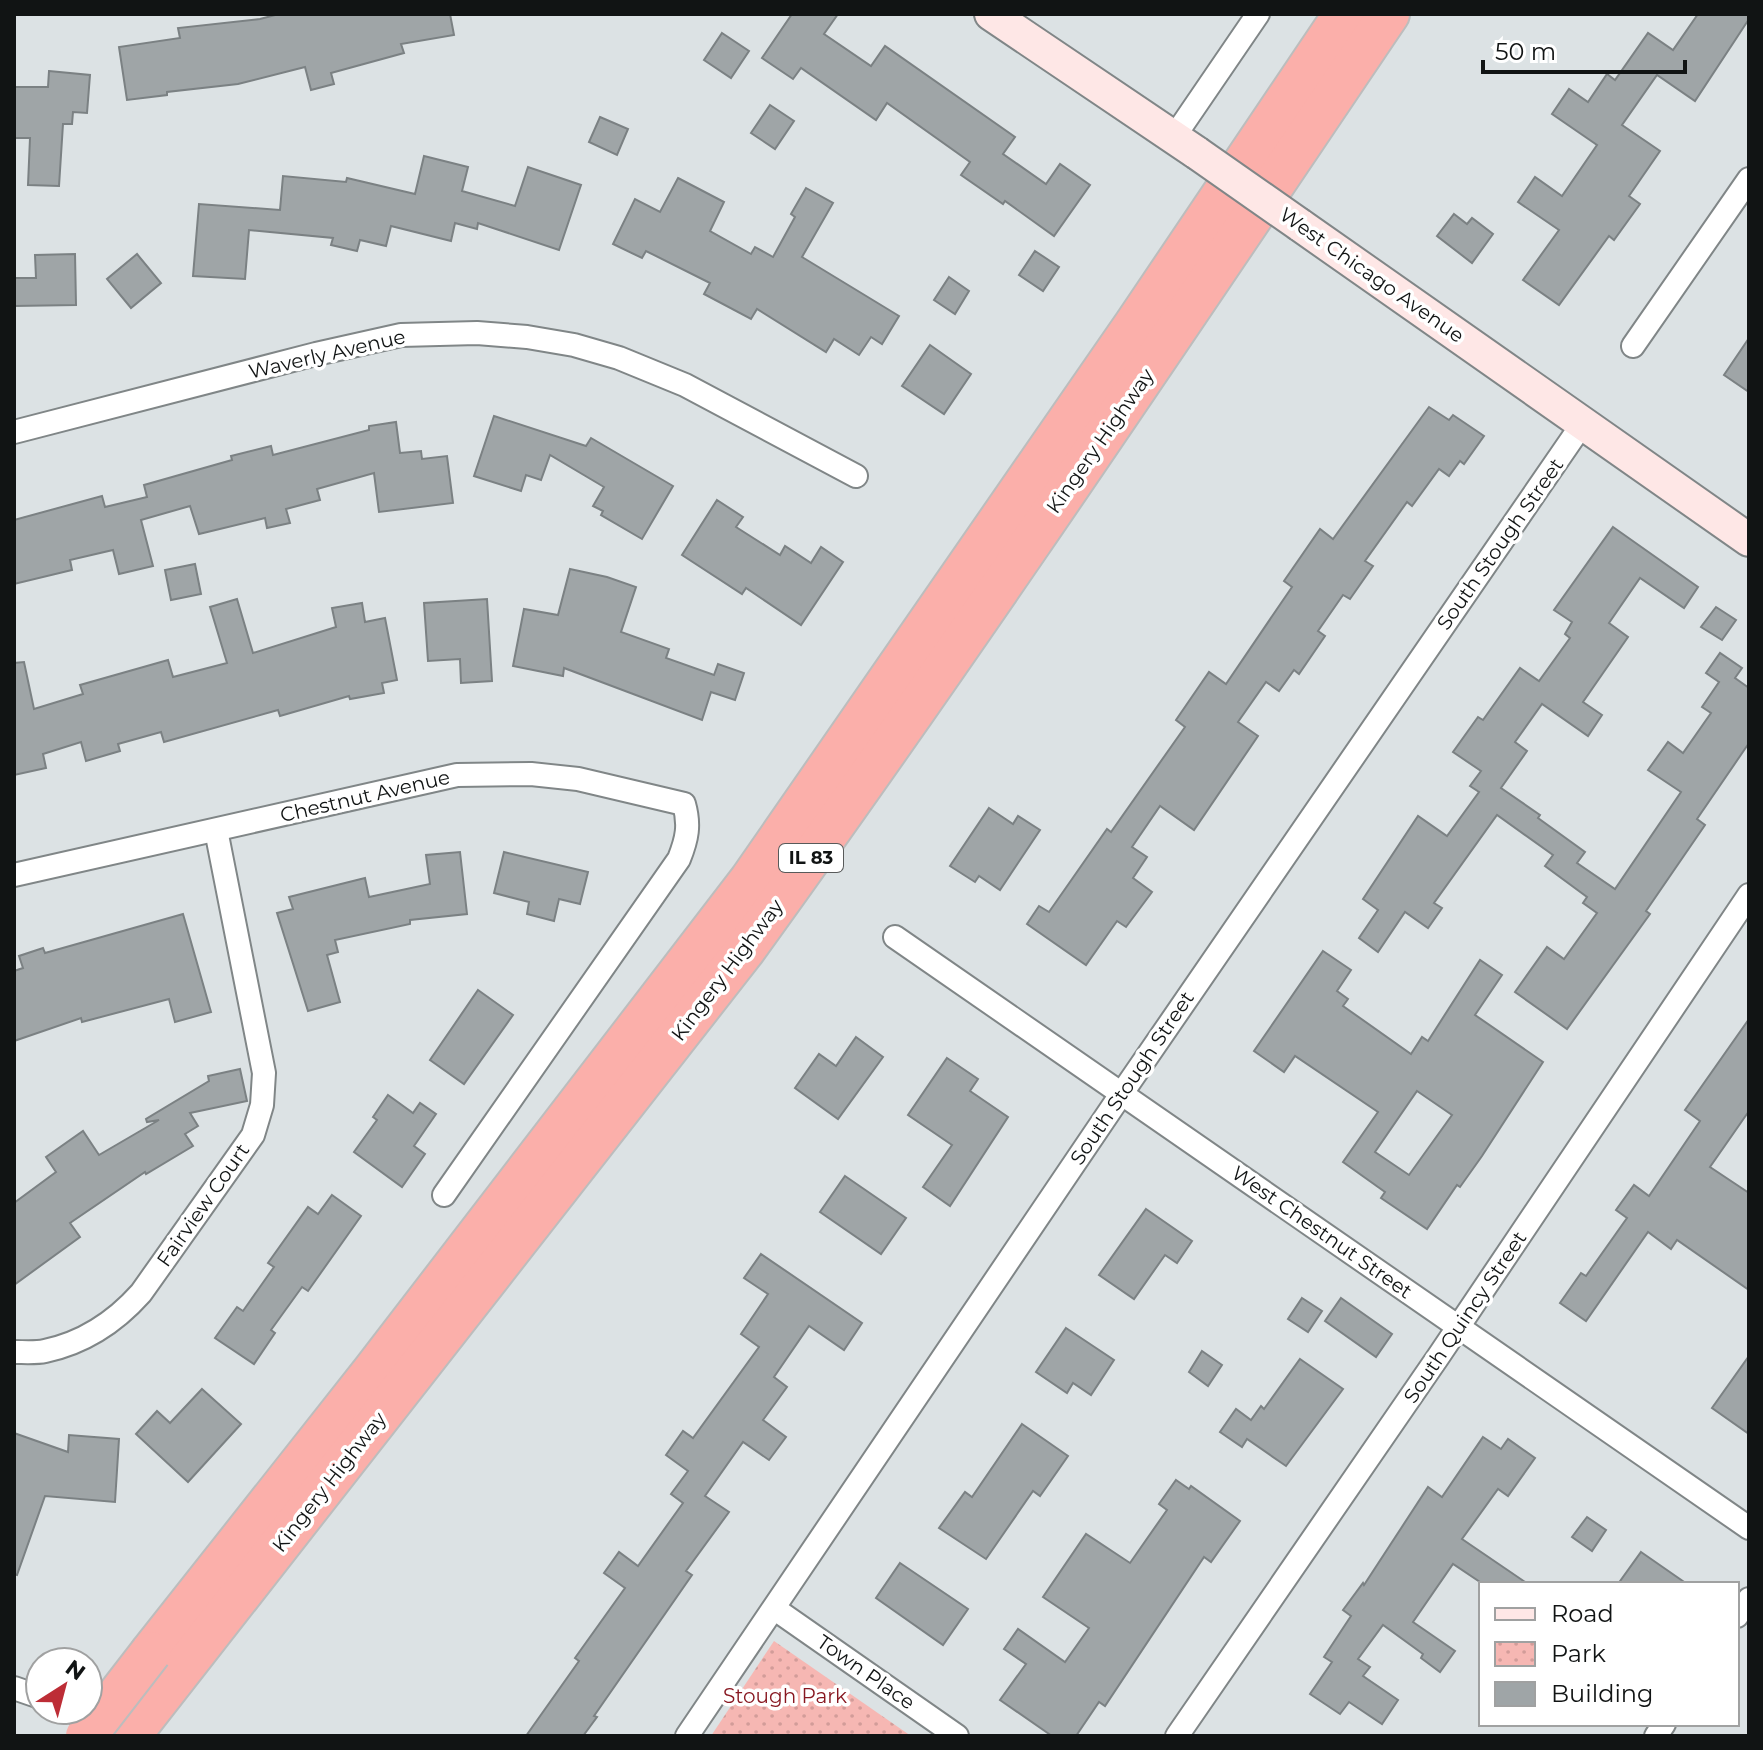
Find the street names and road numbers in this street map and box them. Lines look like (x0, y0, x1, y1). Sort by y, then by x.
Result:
street label: West Chicago Avenue (1275, 202, 1469, 348)
street label: Waverly Avenue (246, 324, 408, 384)
street label: Kingery Highway (1041, 364, 1159, 518)
street label: South Stough Street (1432, 454, 1568, 634)
street label: Chestnut Avenue (278, 765, 452, 827)
road number: IL 83 (779, 844, 843, 872)
street label: Kingery Highway (666, 894, 788, 1045)
street label: South Stough Street (1065, 987, 1199, 1169)
street label: Fairview Court (152, 1139, 254, 1271)
street label: West Chestnut Street (1227, 1161, 1417, 1303)
street label: South Quincy Street (1399, 1227, 1531, 1407)
street label: Kingery Highway (267, 1407, 391, 1557)
street label: Town Place (813, 1630, 919, 1714)

